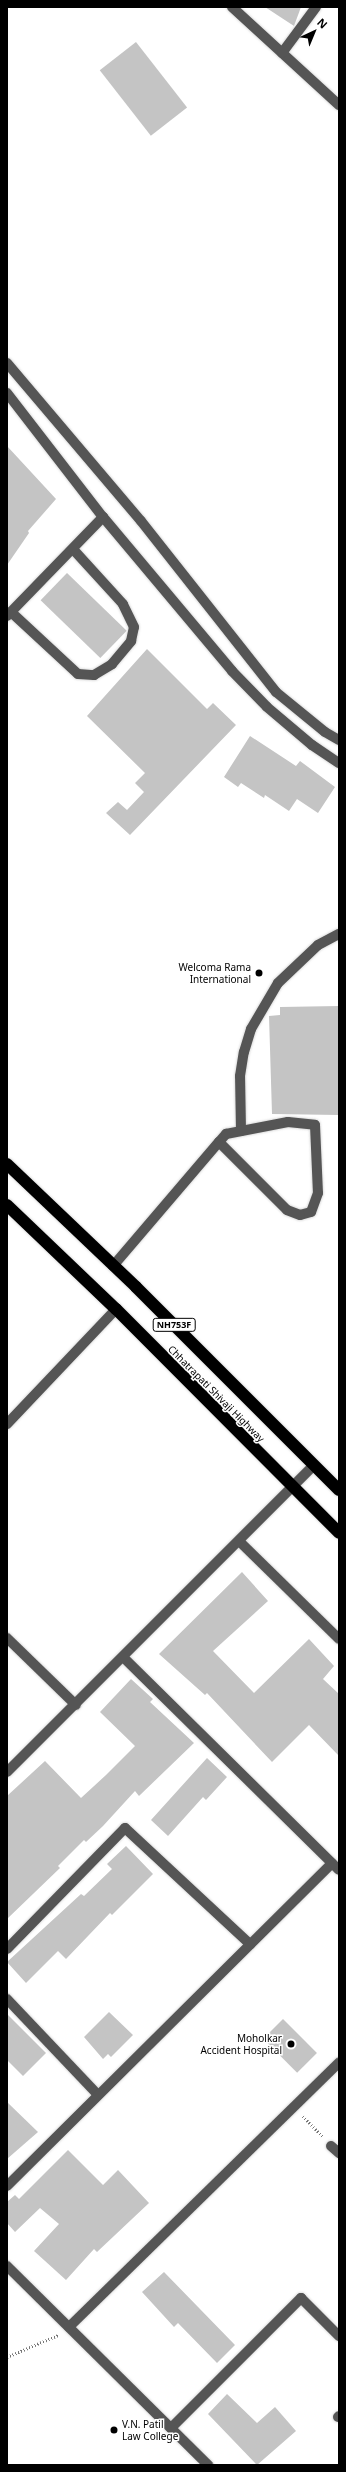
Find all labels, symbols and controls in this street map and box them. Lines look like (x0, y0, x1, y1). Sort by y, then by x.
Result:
north arrow (294, 12, 334, 52)
text: N (314, 14, 331, 32)
place label: Welcoma Rama International (178, 961, 251, 984)
marker: Welcoma Rama International (254, 968, 264, 978)
road number: NH753F (152, 1318, 196, 1332)
street label: Chhatrapati Shivaji Highway (165, 1343, 267, 1445)
place label: Moholkar Accident Hospital (200, 2032, 282, 2056)
marker: Moholkar Accident Hospital (285, 2038, 297, 2050)
place label: V.N. Patil Law College (122, 2418, 178, 2442)
marker: V.N. Patil Law College (109, 2425, 119, 2435)

